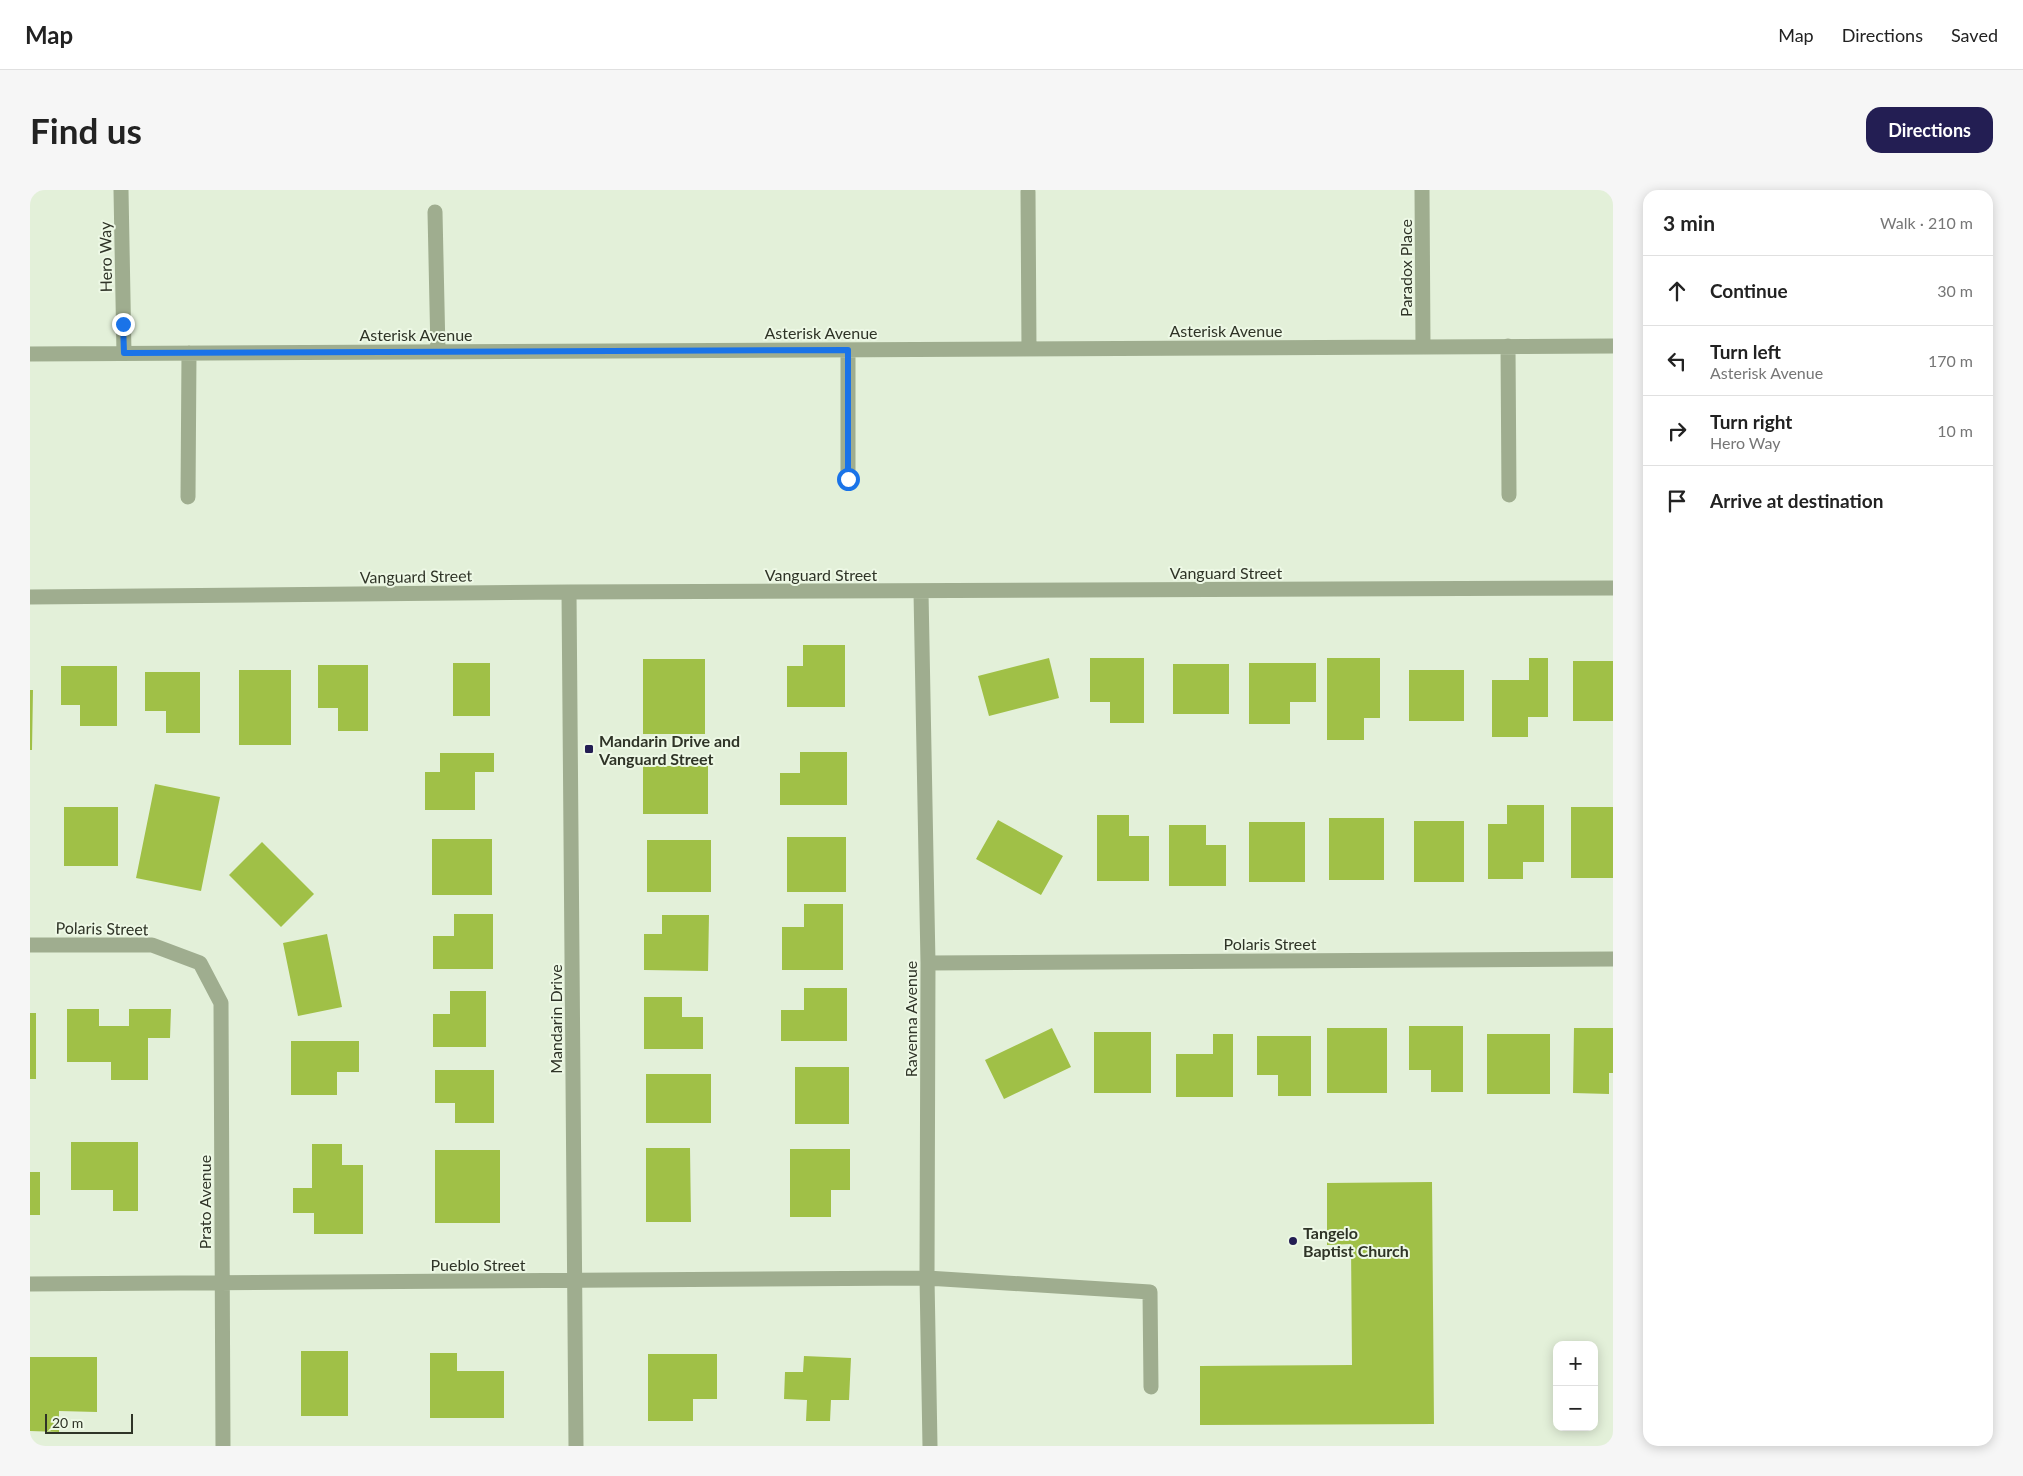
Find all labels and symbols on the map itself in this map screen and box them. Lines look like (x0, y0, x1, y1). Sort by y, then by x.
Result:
street label: Paradox Place (1396, 219, 1415, 317)
street label: Hero Way (95, 221, 115, 292)
route end (112, 313, 135, 336)
street label: Asterisk Avenue (1169, 321, 1283, 340)
street label: Asterisk Avenue (764, 323, 878, 342)
street label: Asterisk Avenue (359, 325, 473, 344)
route start (837, 468, 860, 491)
street label: Vanguard Street (1170, 563, 1282, 582)
street label: Vanguard Street (765, 565, 877, 584)
street label: Vanguard Street (360, 566, 473, 586)
place label: Mandarin Drive and Vanguard Street (598, 731, 740, 768)
marker: Mandarin Drive and Vanguard Street (583, 743, 595, 755)
street label: Polaris Street (55, 918, 149, 938)
street label: Polaris Street (1224, 934, 1317, 953)
street label: Ravenna Avenue (901, 961, 920, 1077)
street label: Mandarin Drive (546, 964, 565, 1074)
street label: Prato Avenue (195, 1155, 214, 1249)
place label: Tangelo Baptist Church (1303, 1223, 1409, 1260)
marker: Tangelo Baptist Church (1287, 1235, 1299, 1247)
street label: Pueblo Street (431, 1255, 526, 1274)
scale bar (45, 1411, 132, 1434)

